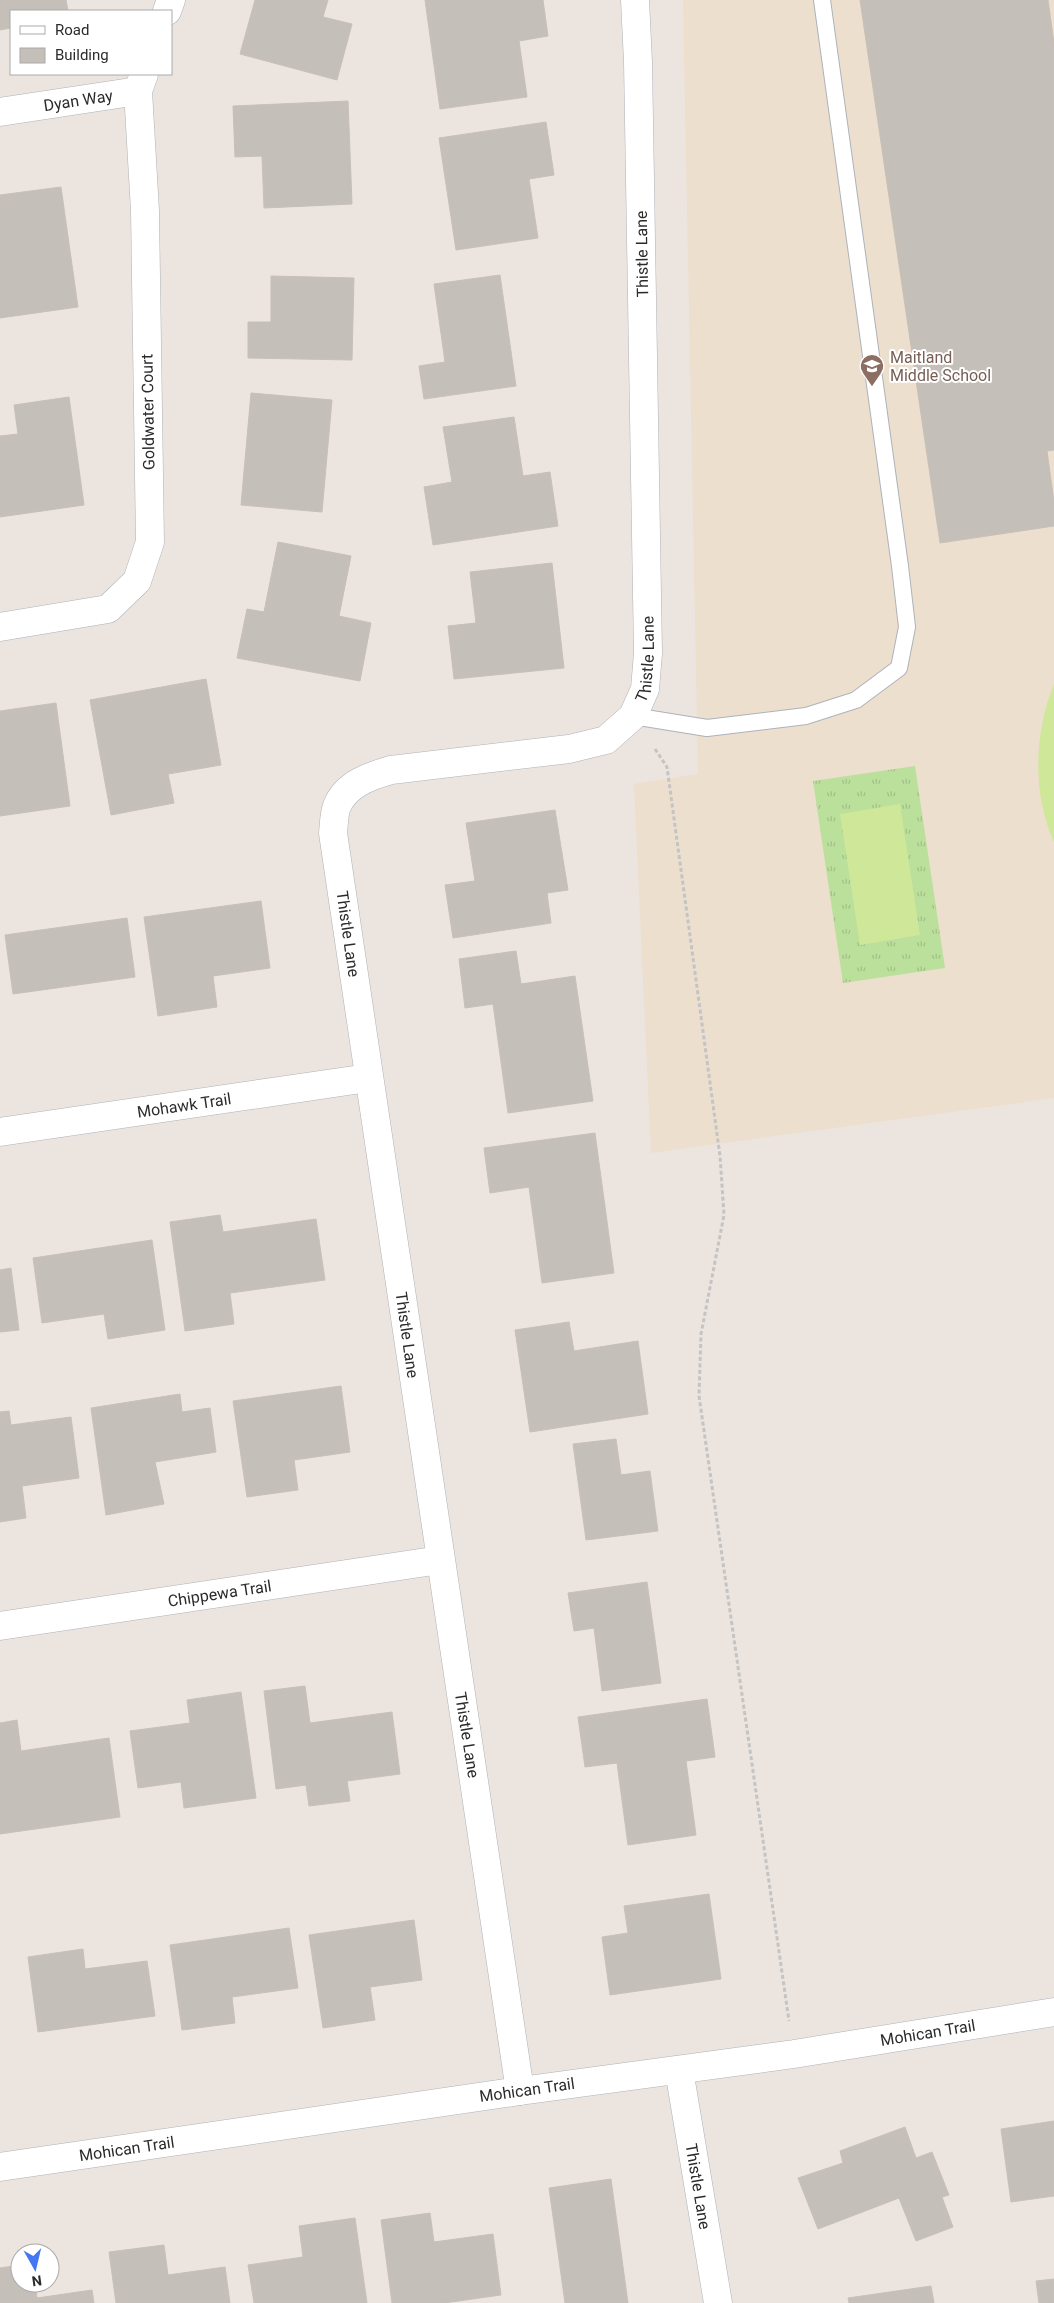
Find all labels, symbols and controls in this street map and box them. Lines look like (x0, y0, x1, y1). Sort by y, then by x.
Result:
legend (10, 10, 172, 75)
text: Road (55, 21, 89, 39)
text: Building (55, 46, 109, 64)
street label: Dyan Way (42, 85, 114, 115)
street label: Thistle Lane (632, 210, 652, 298)
place label: Maitland Middle School (890, 348, 991, 385)
school or university icon: Maitland Middle School (859, 353, 885, 387)
street label: Goldwater Court (137, 354, 159, 470)
street label: Thistle Lane (631, 616, 658, 705)
street label: Thistle Lane (333, 890, 363, 978)
street label: Mohawk Trail (136, 1089, 232, 1121)
street label: Thistle Lane (392, 1291, 422, 1379)
street label: Chippewa Trail (166, 1576, 273, 1610)
street label: Thistle Lane (451, 1691, 483, 1779)
street label: Mohican Trail (879, 2015, 977, 2049)
street label: Mohican Trail (478, 2074, 576, 2106)
street label: Mohican Trail (78, 2132, 175, 2165)
street label: Thistle Lane (682, 2142, 715, 2231)
north arrow (10, 2243, 60, 2293)
text: N (31, 2272, 43, 2289)

